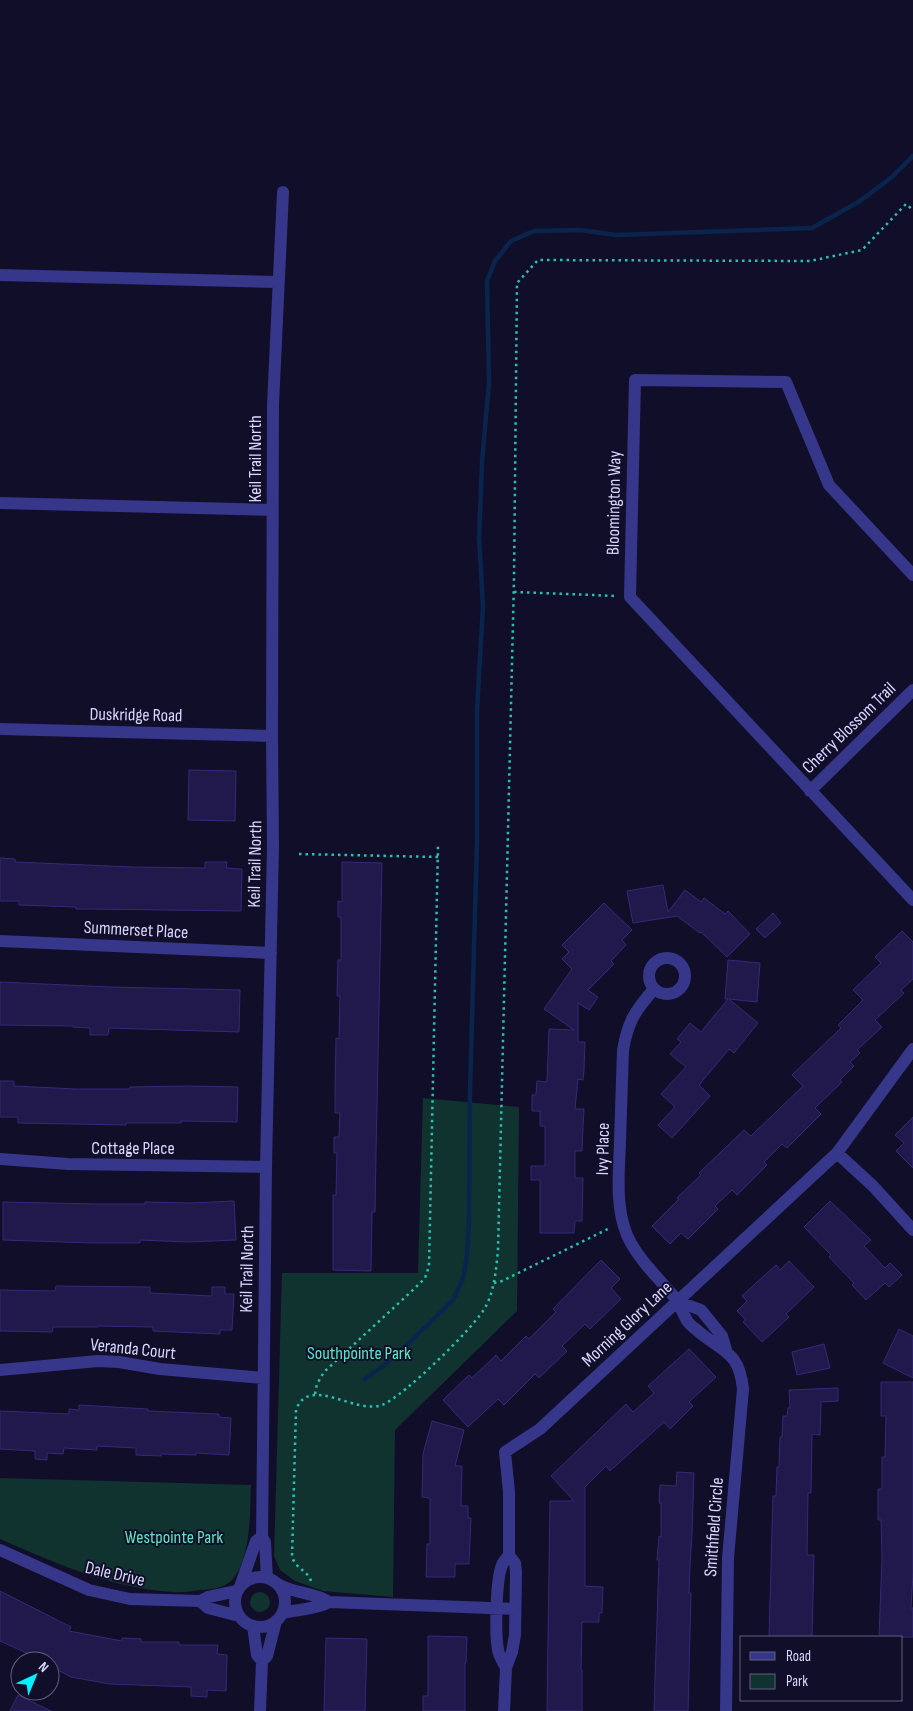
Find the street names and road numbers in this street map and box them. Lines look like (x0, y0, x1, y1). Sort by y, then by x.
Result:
street label: Keil Trail North (245, 415, 266, 503)
street label: Bloomington Way (603, 451, 625, 555)
street label: Cherry Blossom Trail (798, 678, 900, 778)
street label: Duskridge Road (89, 704, 183, 726)
street label: Keil Trail North (244, 820, 266, 908)
street label: Summerset Place (83, 917, 189, 943)
street label: Ivy Place (592, 1122, 614, 1176)
street label: Cottage Place (91, 1138, 175, 1159)
street label: Keil Trail North (236, 1225, 258, 1313)
street label: Morning Glory Lane (578, 1277, 676, 1371)
street label: Veranda Court (89, 1334, 177, 1364)
street label: Smithfield Circle (700, 1477, 728, 1577)
street label: Dale Drive (83, 1557, 147, 1591)

